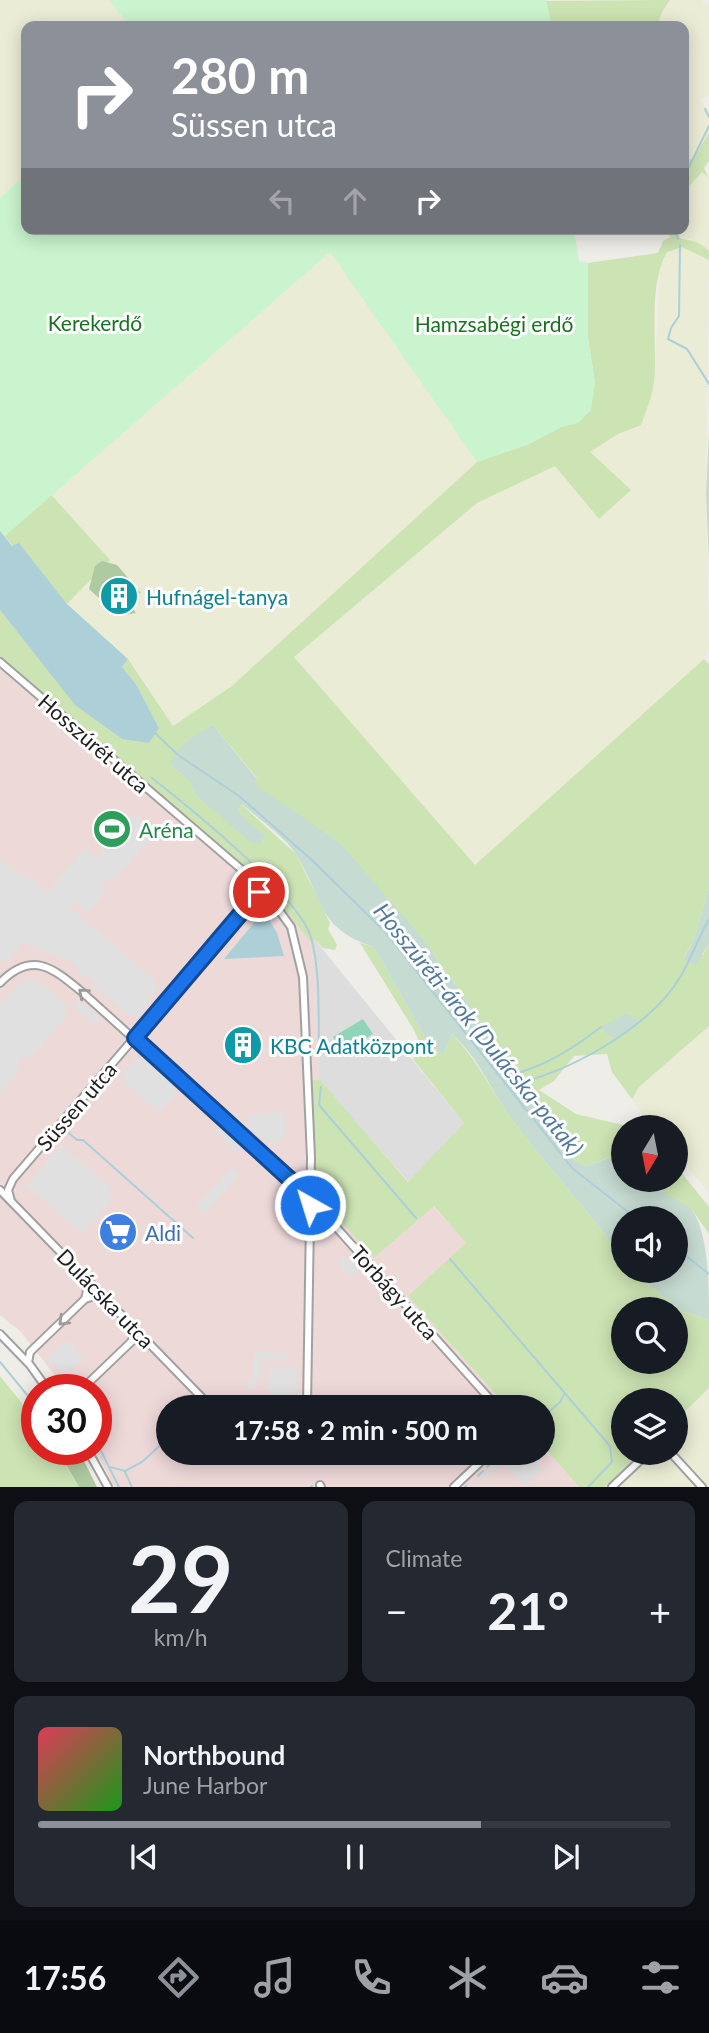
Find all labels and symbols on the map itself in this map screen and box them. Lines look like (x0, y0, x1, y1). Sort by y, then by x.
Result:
park label: Kerekerdő (48, 310, 142, 335)
park label: Hamzsabégi erdő (415, 311, 573, 336)
building icon: Hufnágel-tanya (98, 575, 140, 617)
place label: Hufnágel-tanya (146, 584, 288, 609)
street label: Hosszúrét utca (34, 688, 154, 798)
sports icon: Aréna (91, 808, 133, 850)
place label: Aréna (139, 817, 194, 842)
pin (229, 862, 289, 922)
water label: Hosszúréti-árok (Dulácska-patak) (368, 897, 590, 1161)
one-way arrow (79, 989, 92, 1001)
building icon: KBC Adatközpont (222, 1024, 264, 1066)
place label: KBC Adatközpont (270, 1033, 434, 1058)
street label: Süssen utca (31, 1057, 121, 1155)
north arrow (611, 1115, 688, 1192)
position arrow (273, 1168, 347, 1242)
supermarket icon: Aldi (97, 1211, 139, 1253)
place label: Aldi (145, 1220, 181, 1245)
street label: Torbágy utca (346, 1240, 444, 1344)
street label: Dulácska utca (52, 1243, 160, 1353)
one-way arrow (59, 1312, 72, 1325)
speed limit sign: 30 (21, 1374, 112, 1465)

